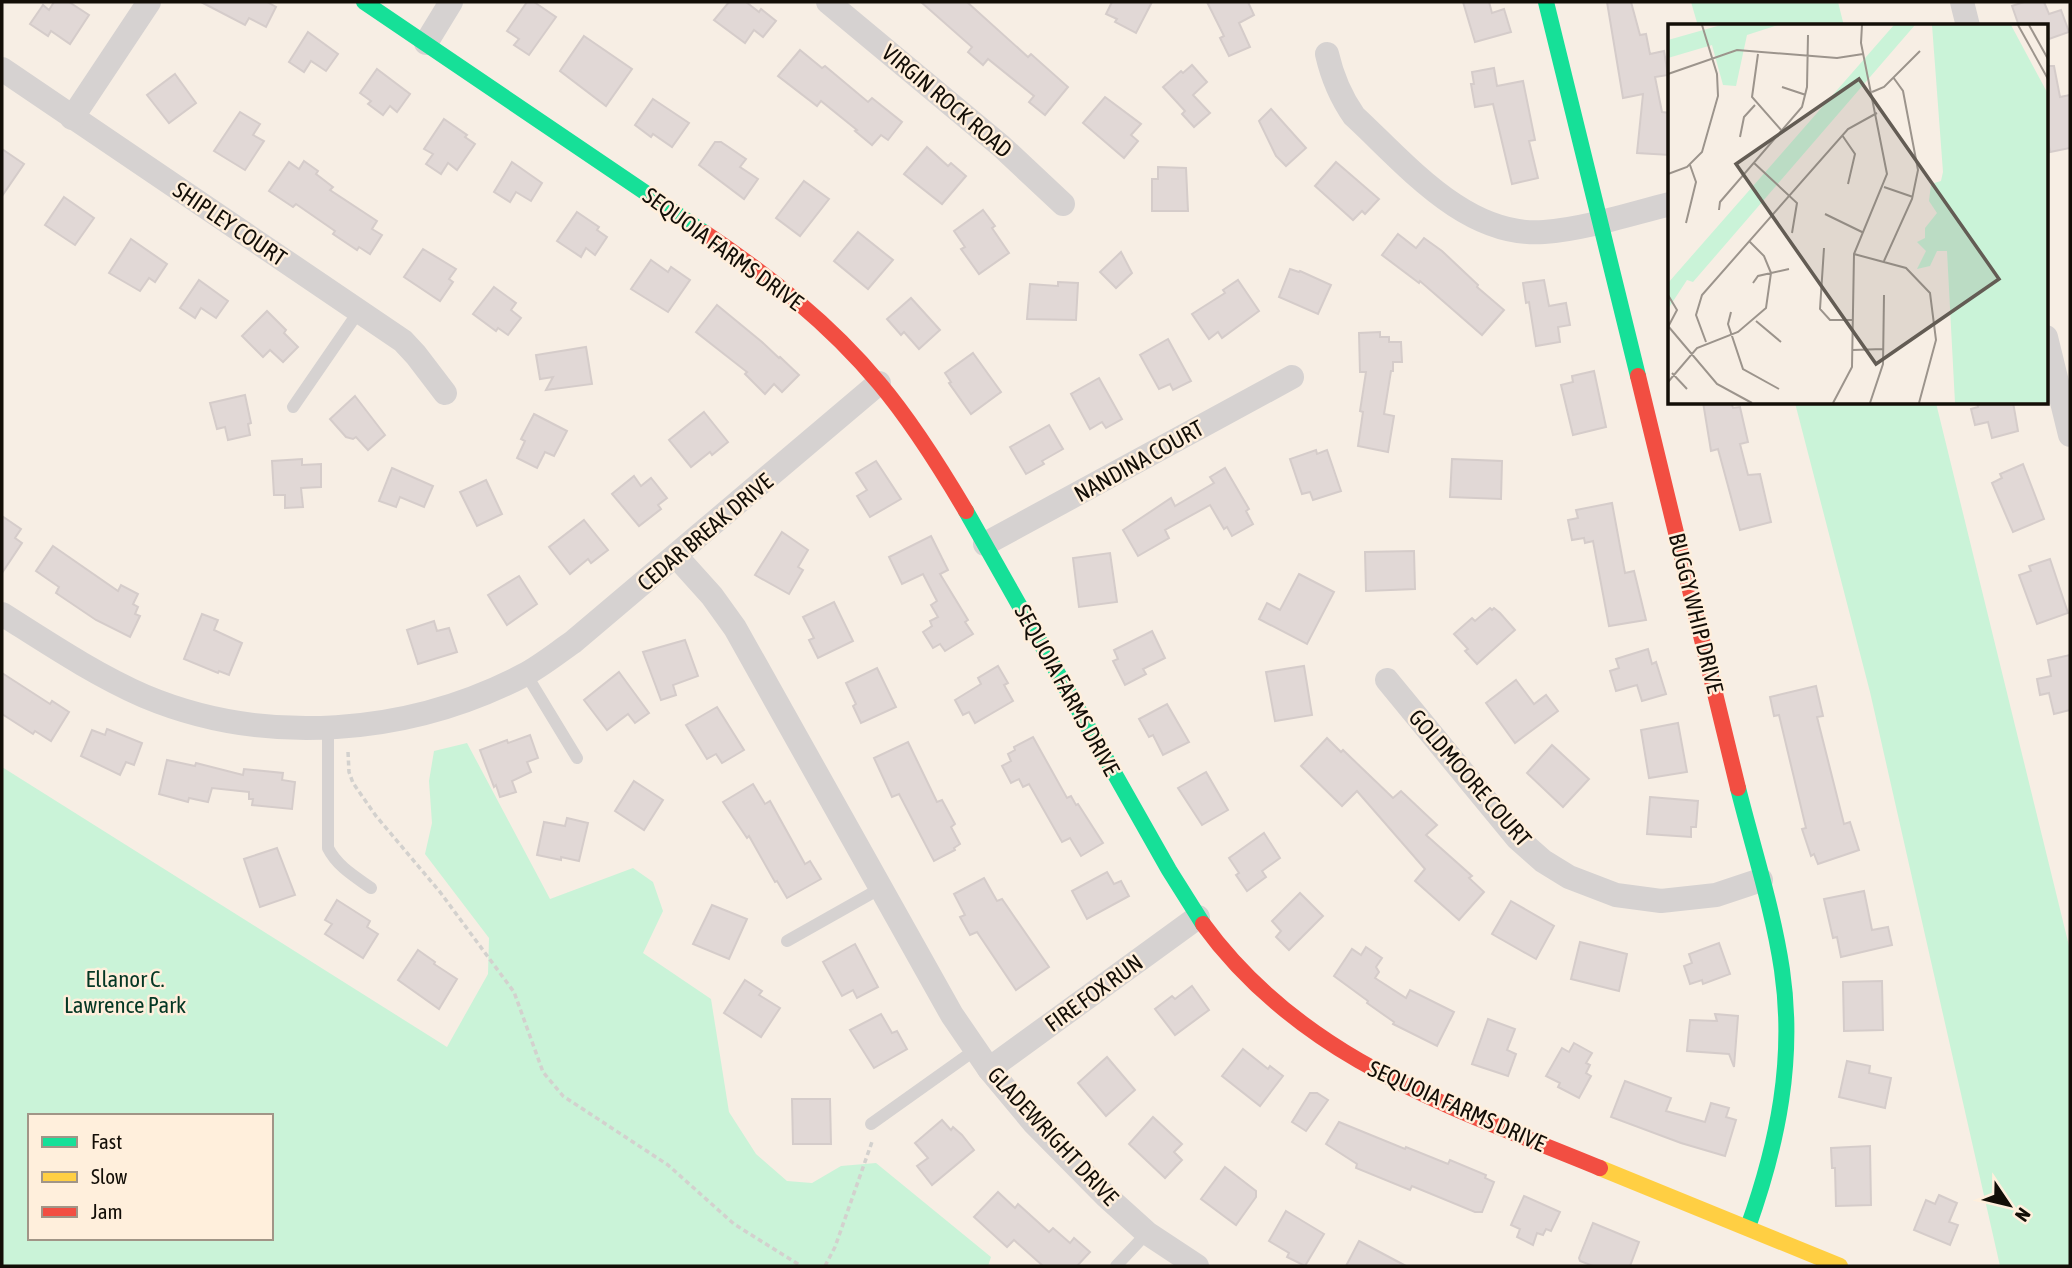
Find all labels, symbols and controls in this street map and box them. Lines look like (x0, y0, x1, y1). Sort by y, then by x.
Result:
inset map (1668, 24, 2048, 404)
street label: VIRGIN ROCK ROAD (877, 39, 1017, 163)
street label: SHIPLEY COURT (169, 177, 291, 271)
street label: SEQUOIA FARMS DRIVE (638, 182, 808, 316)
street label: NANDINA COURT (1070, 415, 1208, 507)
street label: CEDAR BREAK DRIVE (632, 468, 778, 596)
street label: BUGGY WHIP DRIVE (1664, 530, 1728, 696)
street label: SEQUOIA FARMS DRIVE (1009, 600, 1125, 780)
street label: GOLDMOORE COURT (1404, 704, 1536, 852)
street label: FIRE FOX RUN (1040, 949, 1148, 1037)
park label: Ellanor C. Lawrence Park (64, 966, 186, 1018)
street label: SEQUOIA FARMS DRIVE (1364, 1055, 1550, 1157)
street label: GLADEWRIGHT DRIVE (982, 1062, 1124, 1211)
legend (28, 1114, 273, 1240)
text: Fast (91, 1129, 122, 1153)
text: Slow (91, 1164, 128, 1188)
north arrow (1974, 1170, 2044, 1240)
text: Jam (91, 1199, 123, 1223)
text: N (2011, 1204, 2035, 1226)

